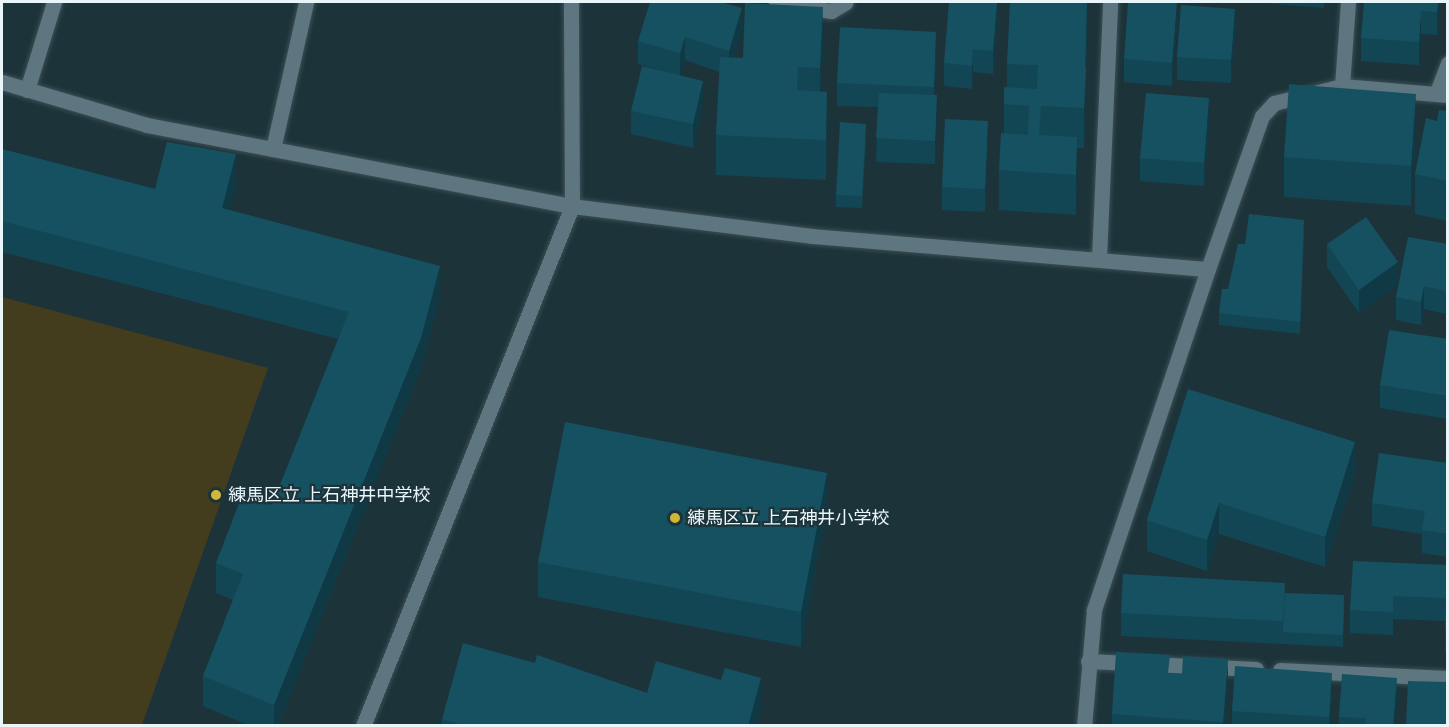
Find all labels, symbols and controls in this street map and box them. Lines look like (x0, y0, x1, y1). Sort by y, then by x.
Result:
place label: 練馬区立 上石神井中学校 (228, 484, 430, 506)
marker: 練馬区立 上石神井中学校 (209, 488, 223, 502)
place label: 練馬区立 上石神井小学校 (687, 507, 889, 529)
marker: 練馬区立 上石神井小学校 (668, 511, 682, 525)

